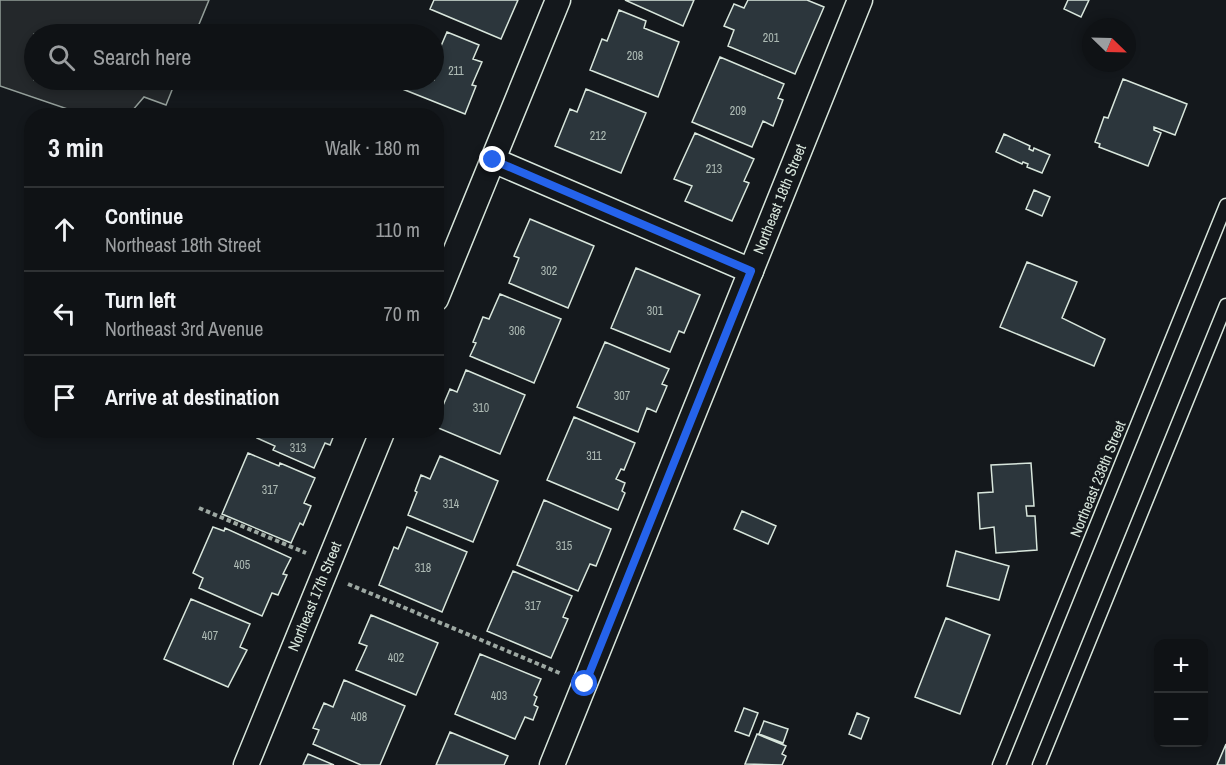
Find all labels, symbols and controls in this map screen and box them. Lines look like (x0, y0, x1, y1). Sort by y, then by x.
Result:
north arrow (1082, 18, 1136, 72)
search box (24, 24, 444, 90)
house number: 201 (763, 30, 780, 46)
icon: search (45, 41, 78, 74)
text: Search here (93, 42, 191, 72)
house number: 208 (627, 48, 643, 64)
house number: 211 (448, 63, 464, 79)
house number: 209 (730, 103, 746, 119)
house number: 212 (590, 128, 606, 144)
text: 3 min (48, 130, 104, 165)
text: Walk · 180 m (325, 134, 420, 161)
street label: Northeast 18th Street (748, 140, 811, 257)
route end (479, 146, 505, 172)
house number: 213 (706, 161, 722, 177)
text: Continue (105, 201, 183, 231)
icon: ahead (48, 213, 81, 246)
text: 110 m (376, 216, 420, 243)
text: Northeast 18th Street (105, 231, 261, 258)
house number: 302 (541, 263, 557, 279)
text: Turn left (105, 285, 176, 315)
icon: left (48, 297, 81, 330)
text: 70 m (384, 300, 420, 327)
house number: 301 (647, 303, 664, 319)
text: Northeast 3rd Avenue (105, 315, 263, 342)
house number: 306 (509, 323, 525, 339)
icon: arrive (48, 381, 81, 414)
text: Arrive at destination (105, 382, 279, 412)
house number: 307 (614, 388, 631, 404)
house number: 310 (473, 400, 489, 416)
street label: Northeast 238th Street (1065, 417, 1131, 540)
house number: 313 (290, 440, 306, 456)
house number: 311 (586, 448, 602, 464)
house number: 317 (262, 482, 279, 498)
house number: 314 (443, 496, 460, 512)
street label: Northeast 17th Street (283, 538, 347, 654)
house number: 315 (556, 538, 573, 554)
house number: 405 (234, 557, 251, 573)
house number: 318 (415, 560, 431, 576)
house number: 317 (525, 598, 542, 614)
house number: 407 (202, 628, 219, 644)
map controls (1154, 639, 1208, 747)
button: + (1154, 639, 1208, 693)
house number: 402 (388, 650, 404, 666)
route start (571, 670, 597, 696)
house number: 403 (491, 688, 507, 704)
button: − (1154, 693, 1208, 747)
house number: 408 (351, 709, 367, 725)

